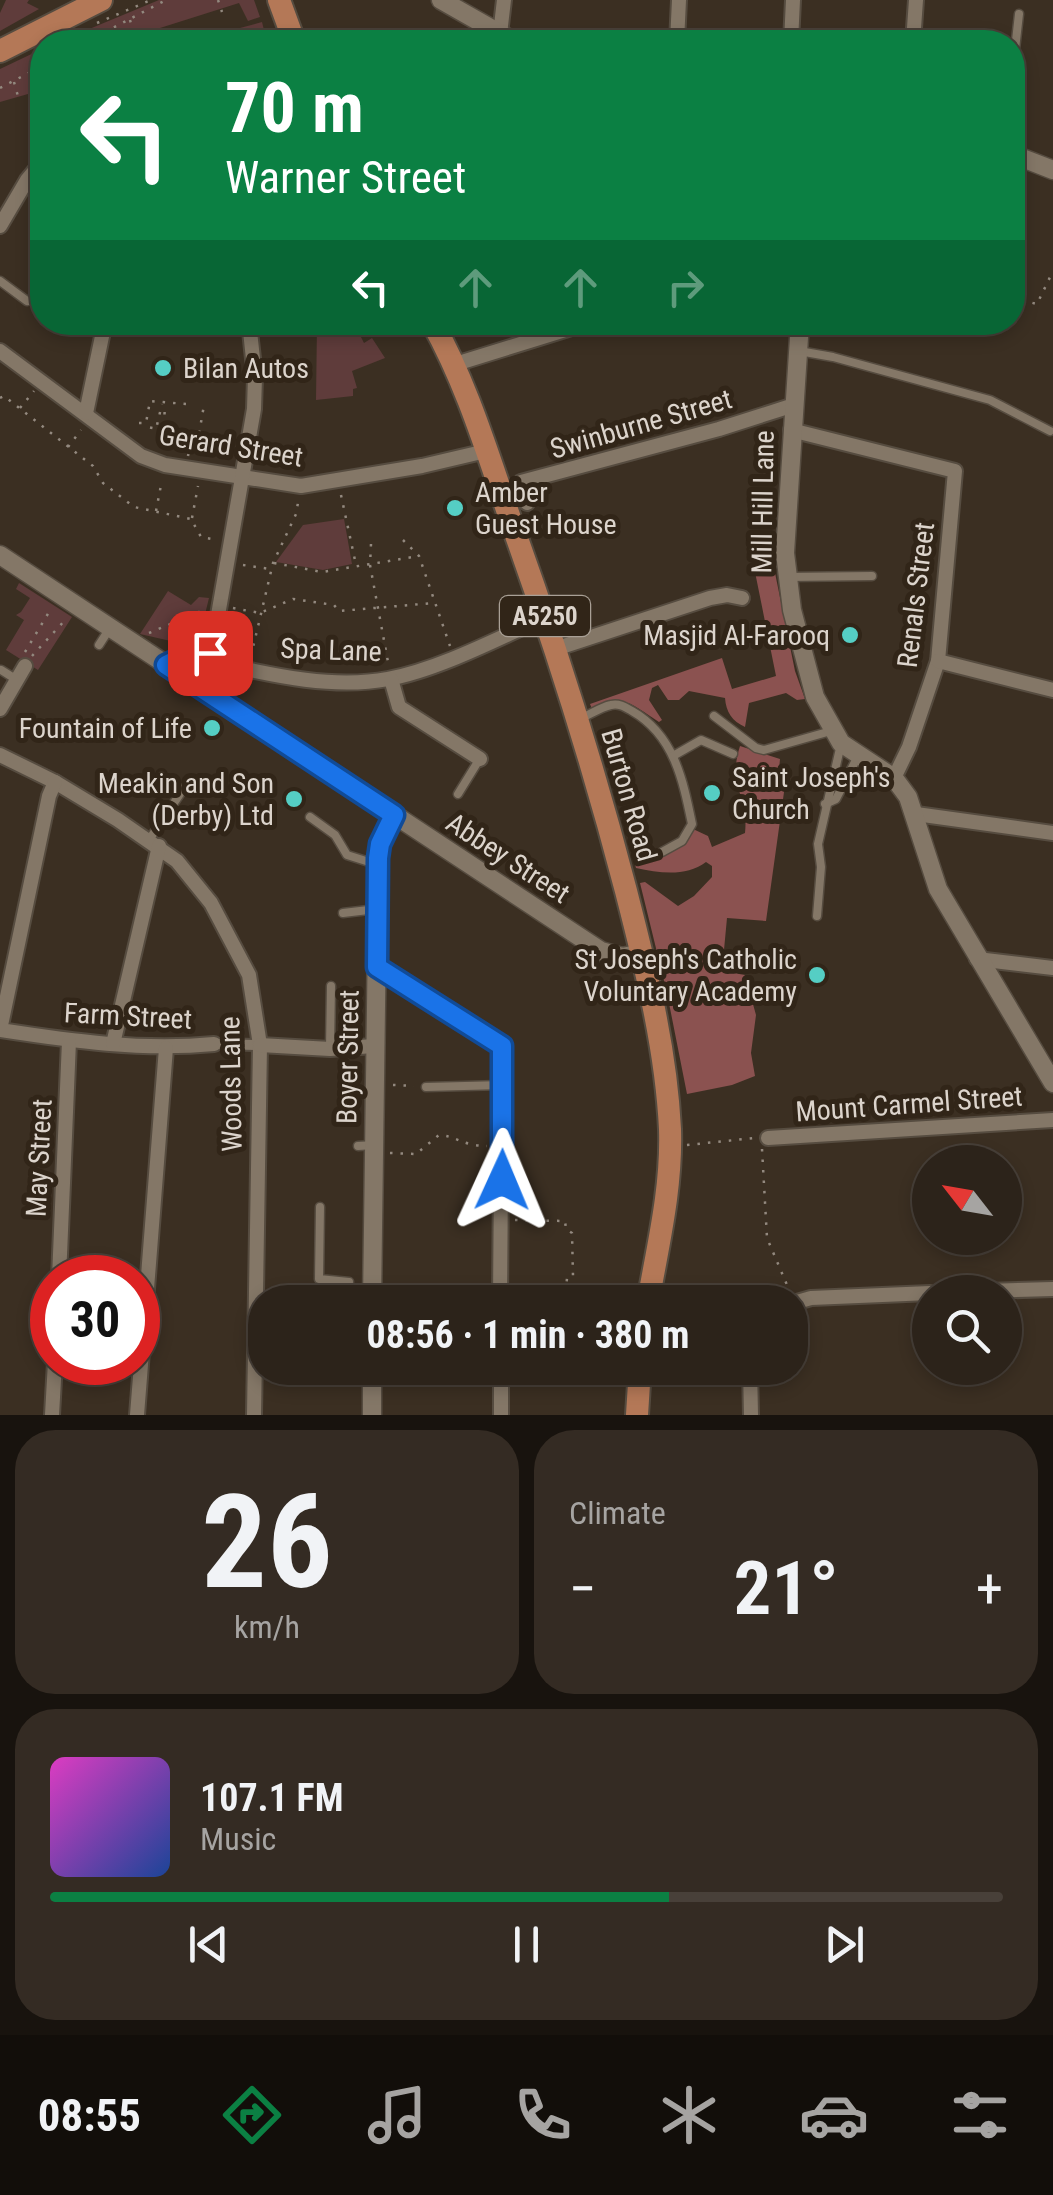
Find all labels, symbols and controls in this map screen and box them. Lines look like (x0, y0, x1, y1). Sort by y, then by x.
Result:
text: 70 m (225, 67, 364, 149)
icon: left (60, 70, 190, 200)
text: Warner Street (225, 151, 466, 204)
icon: left (343, 260, 398, 315)
icon: ahead (448, 260, 503, 315)
icon: ahead (553, 260, 608, 315)
icon: right (658, 260, 713, 315)
place label: Bilan Autos (183, 352, 309, 385)
marker: Bilan Autos (152, 357, 174, 379)
street label: Swinburne Street (546, 382, 736, 466)
street label: Gerard Street (157, 418, 305, 474)
street label: Mill Hill Lane (745, 430, 781, 574)
place label: Amber Guest House (475, 476, 617, 541)
marker: Amber Guest House (444, 497, 466, 519)
street label: Renals Street (891, 520, 941, 670)
road number: A5250 (500, 596, 590, 636)
pin (168, 611, 253, 696)
place label: Masjid Al-Farooq (643, 619, 830, 652)
marker: Masjid Al-Farooq (839, 624, 861, 646)
icon: arrive (183, 626, 238, 681)
street label: Spa Lane (280, 632, 382, 668)
place label: Fountain of Life (19, 712, 192, 745)
marker: Fountain of Life (201, 717, 223, 739)
street label: Burton Road (594, 725, 664, 865)
place label: Saint Joseph's Church (732, 761, 891, 826)
place label: Meakin and Son (Derby) Ltd (98, 767, 274, 832)
marker: Saint Joseph's Church (701, 782, 723, 804)
marker: Meakin and Son (Derby) Ltd (283, 788, 305, 810)
street label: Abbey Street (440, 806, 576, 910)
place label: St Joseph's Catholic Voluntary Academy (574, 943, 797, 1008)
marker: St Joseph's Catholic Voluntary Academy (806, 964, 828, 986)
street label: Boyer Street (330, 990, 366, 1124)
street label: Farm Street (63, 996, 193, 1036)
street label: Woods Lane (213, 1016, 249, 1152)
street label: Mount Carmel Street (794, 1080, 1024, 1128)
street label: May Street (19, 1098, 59, 1218)
position arrow (450, 1128, 554, 1232)
north arrow (912, 1145, 1022, 1255)
map controls (912, 1145, 1022, 1385)
speed limit sign: 30 (30, 1255, 160, 1385)
button: search (912, 1275, 1022, 1385)
text: 08:56 · 1 min · 380 m (367, 1313, 689, 1357)
text: 26 (201, 1466, 333, 1619)
text: Climate (569, 1494, 666, 1532)
text: 21° (734, 1544, 839, 1632)
text: − (569, 1557, 597, 1621)
text: + (976, 1557, 1003, 1621)
text: km/h (234, 1608, 300, 1646)
text: 107.1 FM (200, 1776, 344, 1820)
text: Music (200, 1820, 276, 1858)
icon: previous (181, 1917, 236, 1972)
icon: pause (499, 1917, 554, 1972)
icon: next (817, 1917, 872, 1972)
icon: directions (217, 2080, 287, 2150)
icon: music (362, 2080, 432, 2150)
icon: phone (508, 2080, 578, 2150)
icon: climate (654, 2080, 724, 2150)
icon: car (799, 2080, 869, 2150)
icon: filters (945, 2080, 1015, 2150)
text: 08:55 (38, 2089, 141, 2142)

